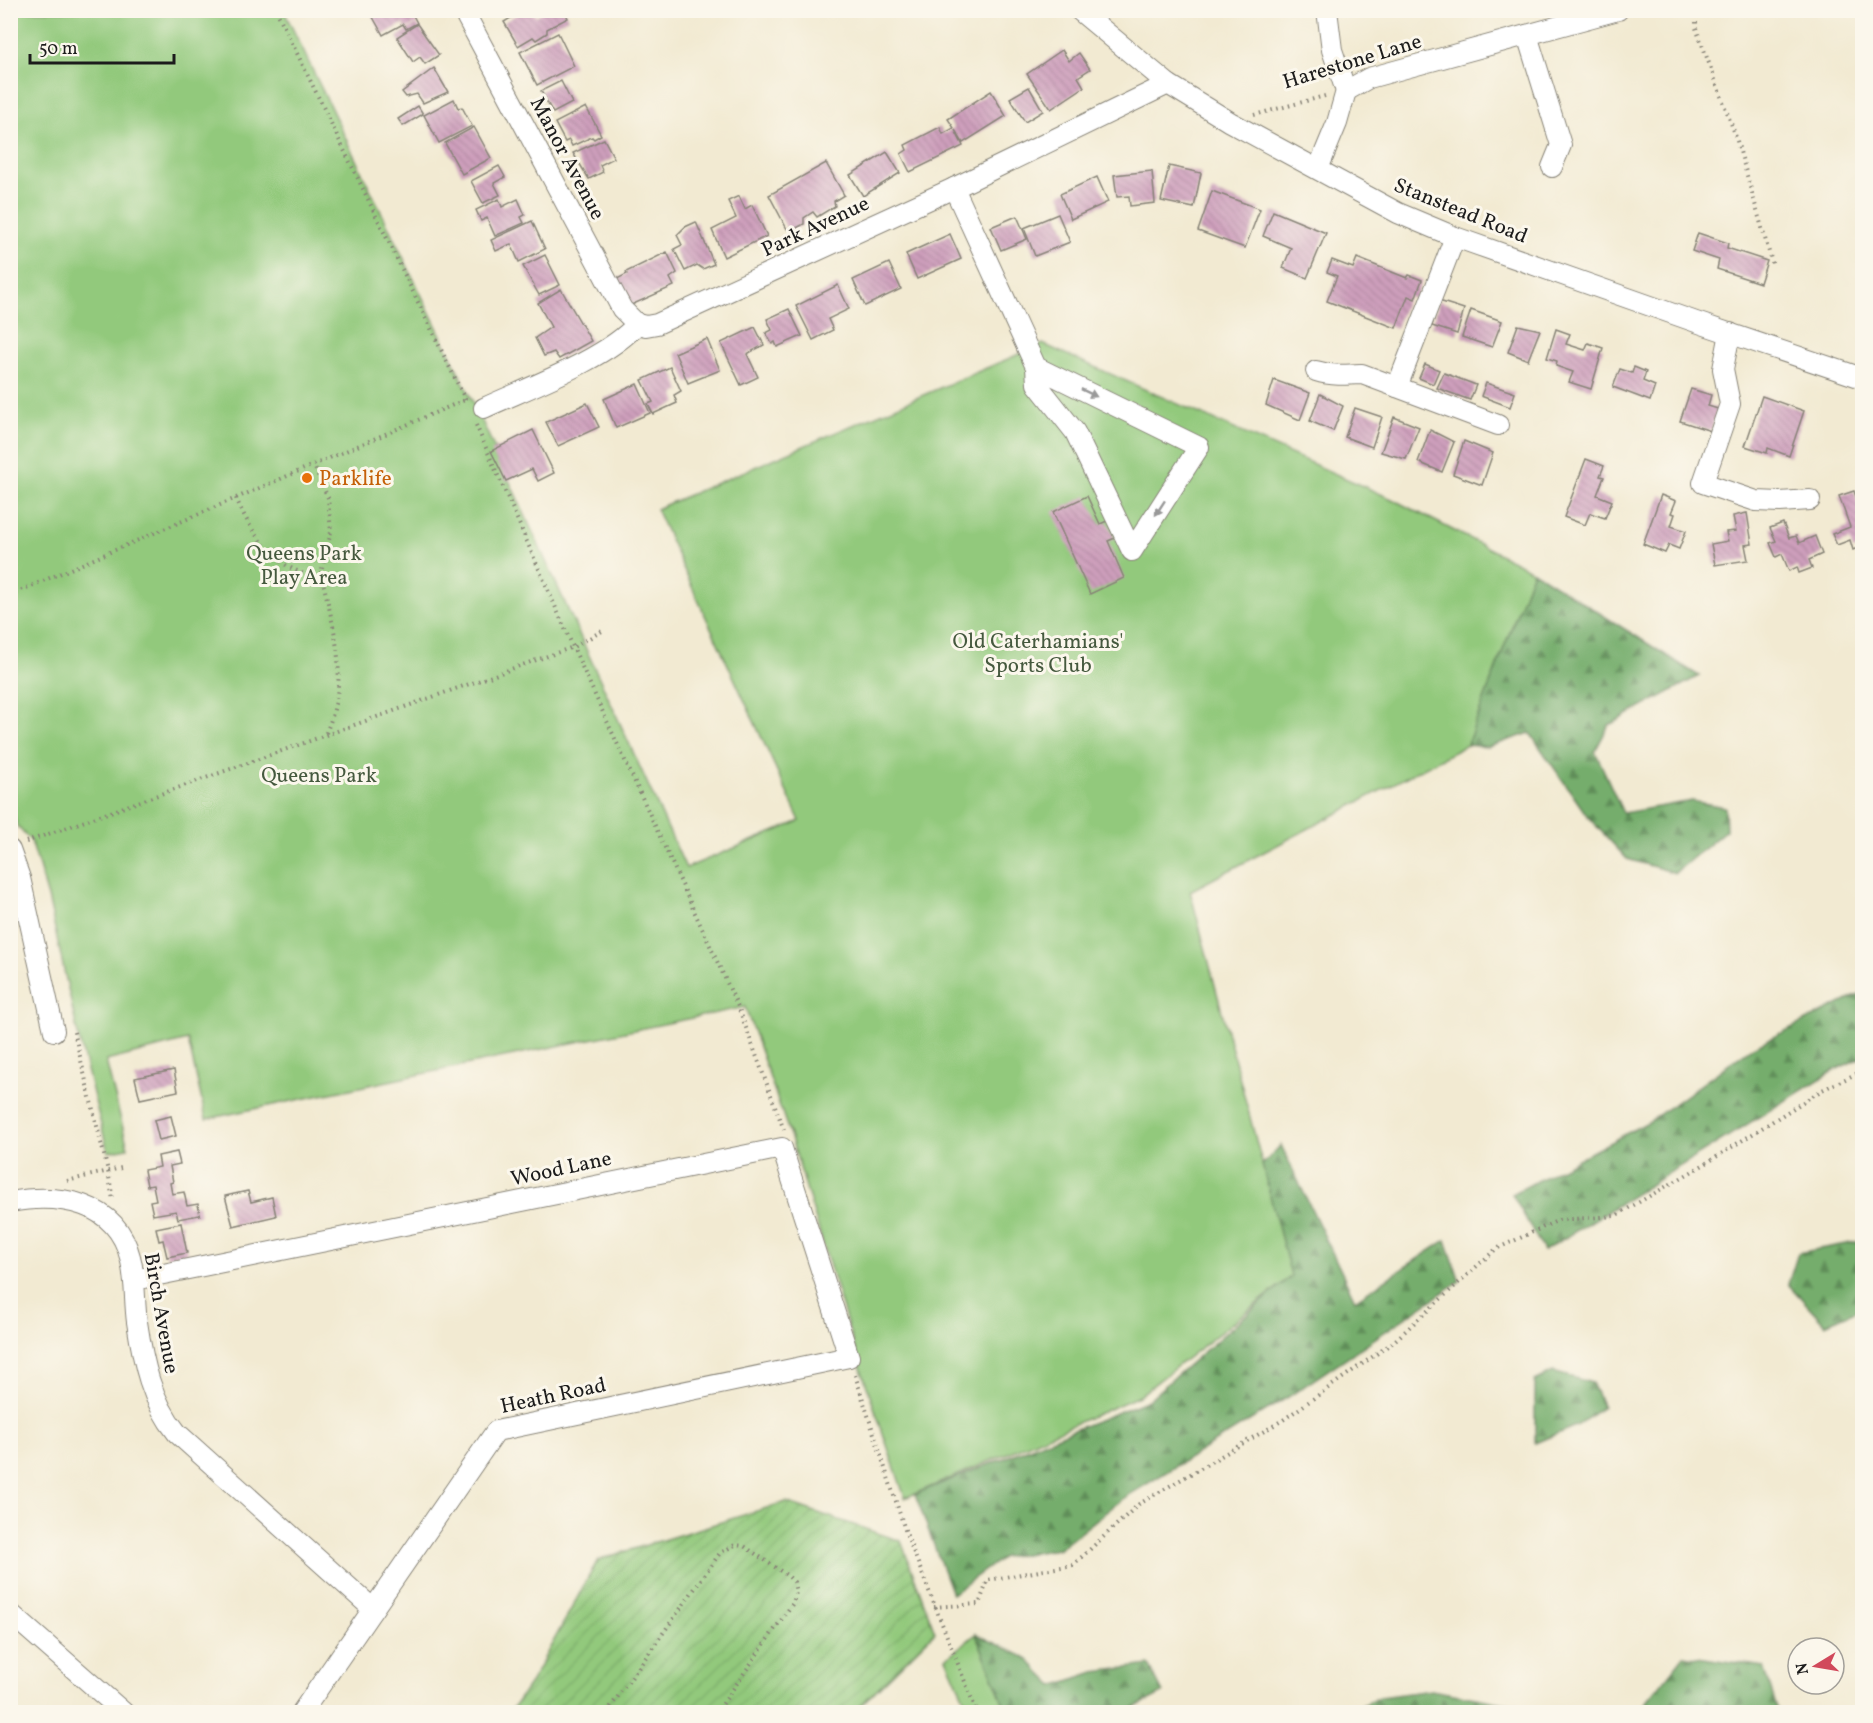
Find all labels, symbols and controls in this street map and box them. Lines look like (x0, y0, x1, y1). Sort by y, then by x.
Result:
scale bar (30, 27, 174, 65)
street label: Harestone Lane (1279, 28, 1425, 97)
text: 50 m (39, 37, 78, 62)
street label: Manor Avenue (522, 92, 611, 225)
street label: Stanstead Road (1389, 171, 1532, 251)
street label: Park Avenue (757, 190, 874, 265)
one-way arrow (1080, 389, 1097, 398)
place label: Parklife (319, 465, 392, 494)
marker: Parklife (300, 471, 314, 485)
one-way arrow (1154, 500, 1165, 516)
park label: Queens Park Play Area (246, 540, 362, 593)
park label: Old Caterhamians' Sports Club (952, 628, 1124, 681)
park label: Queens Park (261, 762, 377, 791)
street label: Wood Lane (508, 1145, 614, 1194)
street label: Birch Avenue (136, 1250, 185, 1376)
street label: Heath Road (498, 1371, 609, 1422)
north arrow (1786, 1636, 1846, 1696)
text: N (1791, 1660, 1815, 1676)

